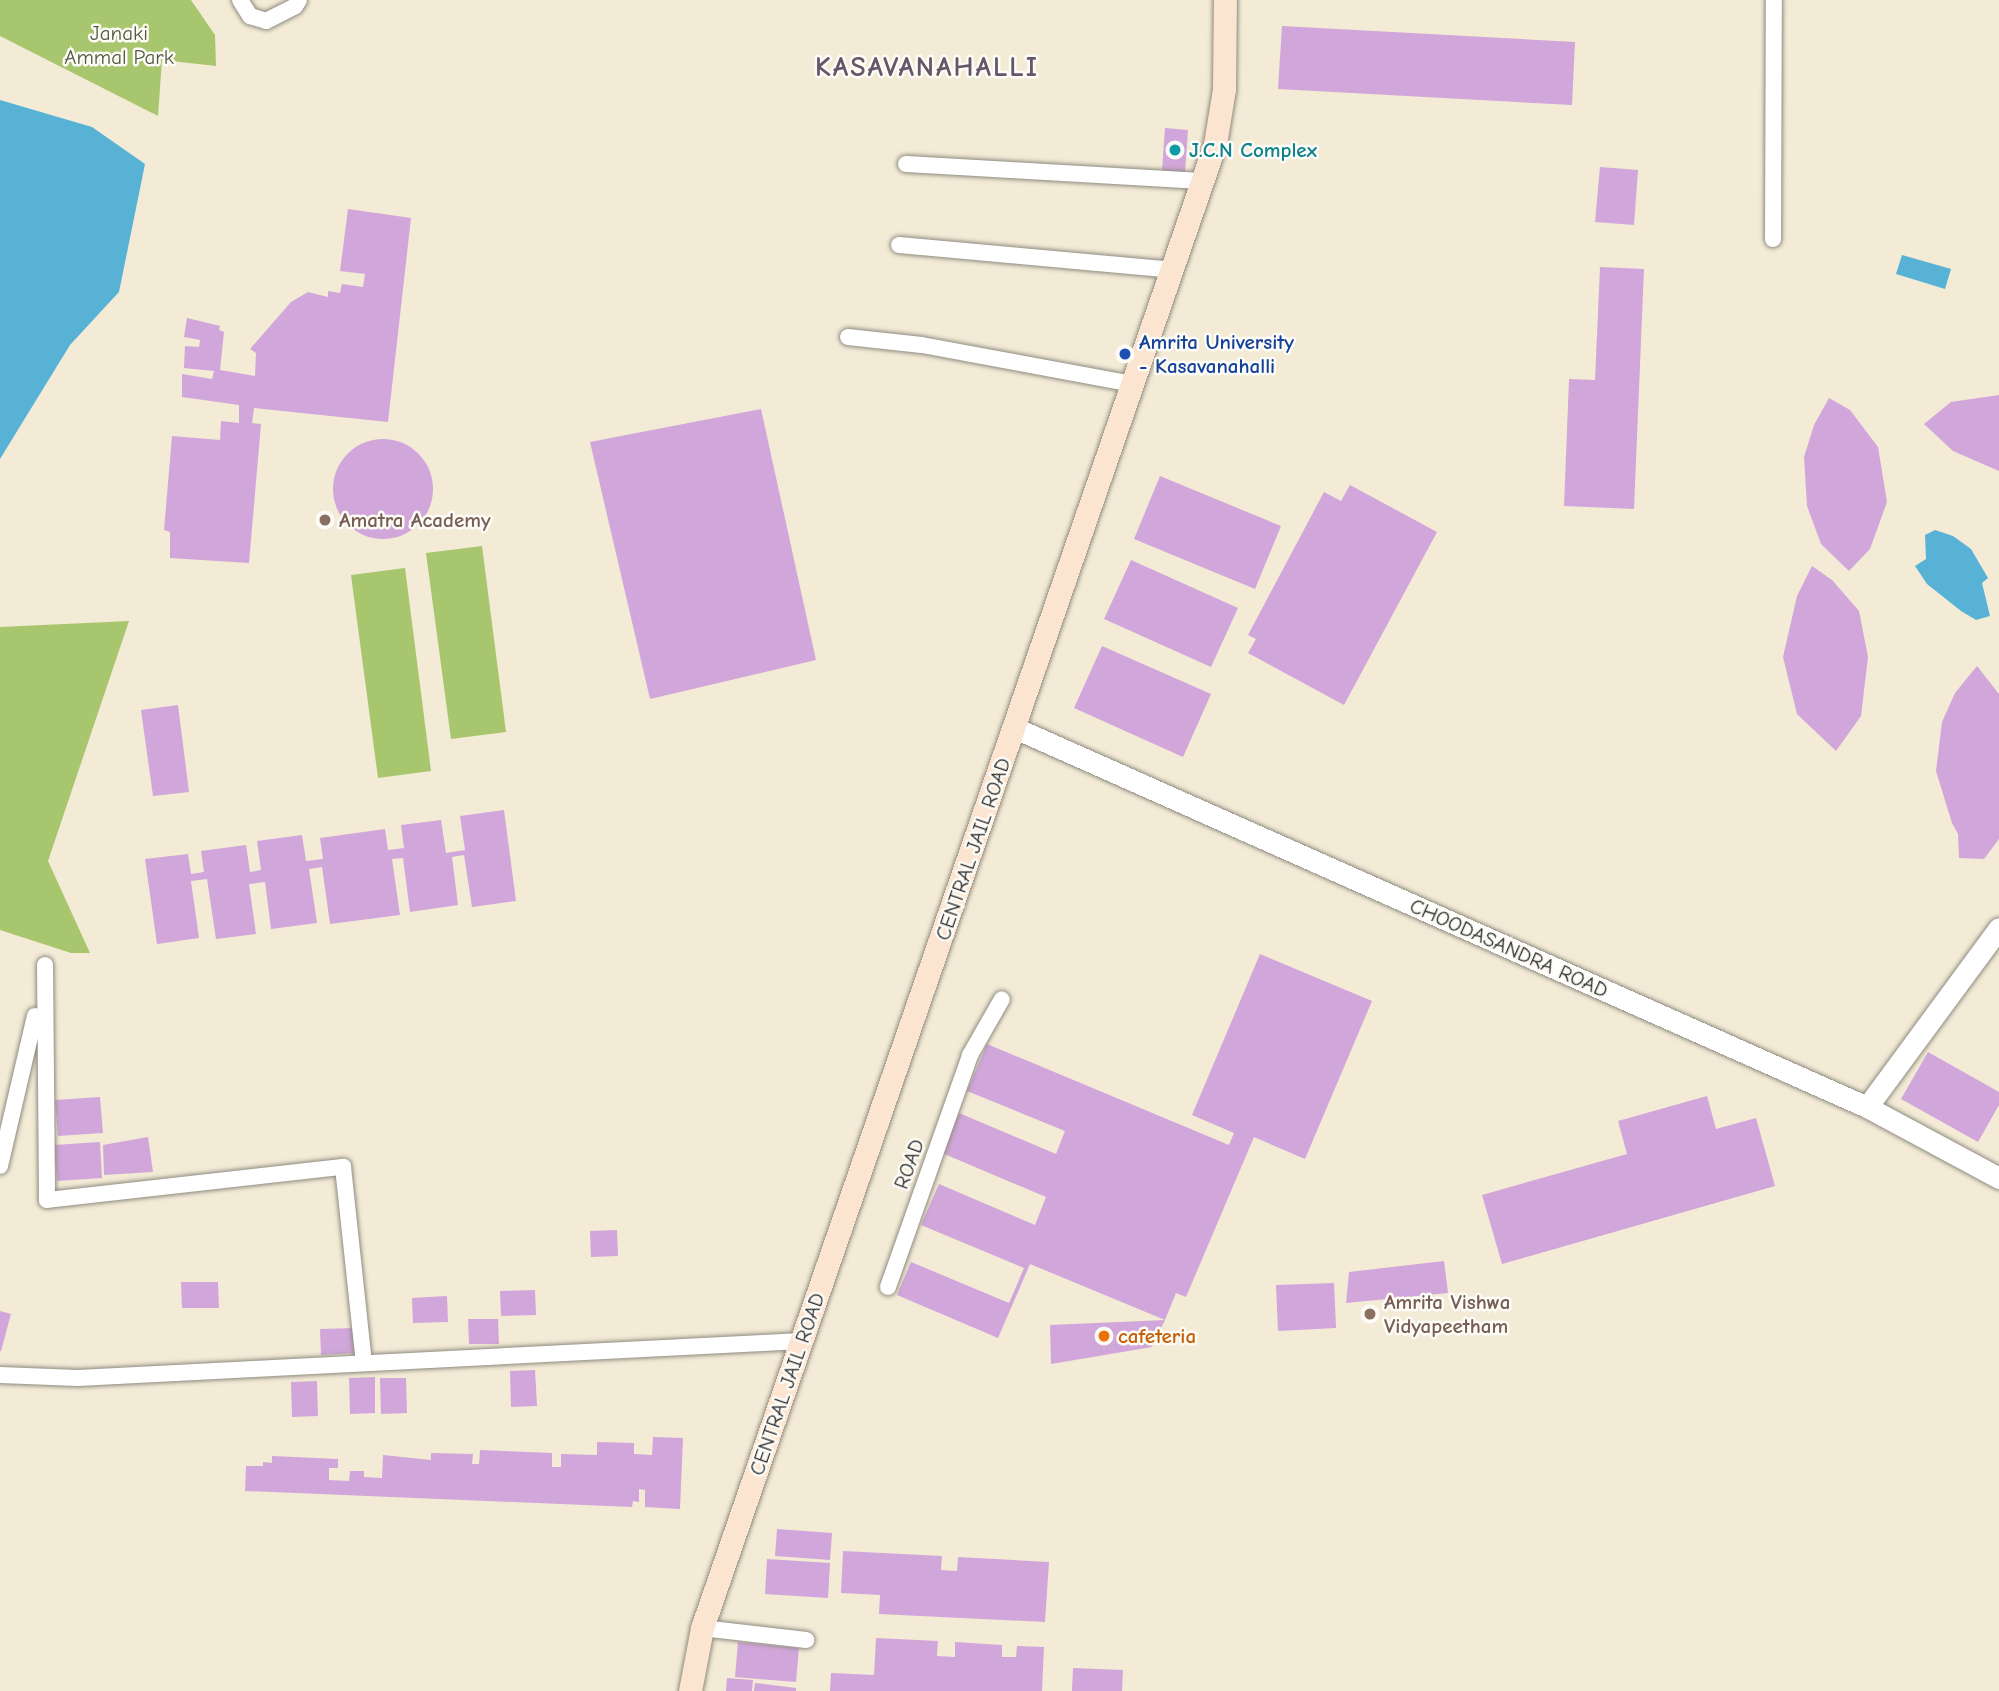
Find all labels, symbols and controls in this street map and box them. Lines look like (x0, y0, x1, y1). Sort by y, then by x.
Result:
park label: Janaki Ammal Park (64, 20, 174, 70)
district label: KASAVANAHALLI (817, 50, 1037, 84)
place label: J.C.N Complex (1189, 137, 1317, 163)
marker: J.C.N Complex (1167, 142, 1183, 158)
place label: Amrita University - Kasavanahalli (1139, 329, 1294, 379)
marker: Amrita University - Kasavanahalli (1117, 346, 1133, 362)
place label: Amatra Academy (339, 507, 491, 533)
marker: Amatra Academy (317, 512, 333, 528)
street label: CENTRAL JAIL ROAD (930, 754, 1016, 944)
street label: CHOODASANDRA ROAD (1406, 893, 1612, 1003)
street label: ROAD (888, 1136, 930, 1192)
street label: CENTRAL JAIL ROAD (744, 1289, 830, 1479)
place label: Amrita Vishwa Vidyapeetham (1384, 1289, 1511, 1339)
marker: Amrita Vishwa Vidyapeetham (1362, 1306, 1378, 1322)
place label: cafeteria (1118, 1323, 1196, 1349)
marker: cafeteria (1096, 1328, 1112, 1344)

